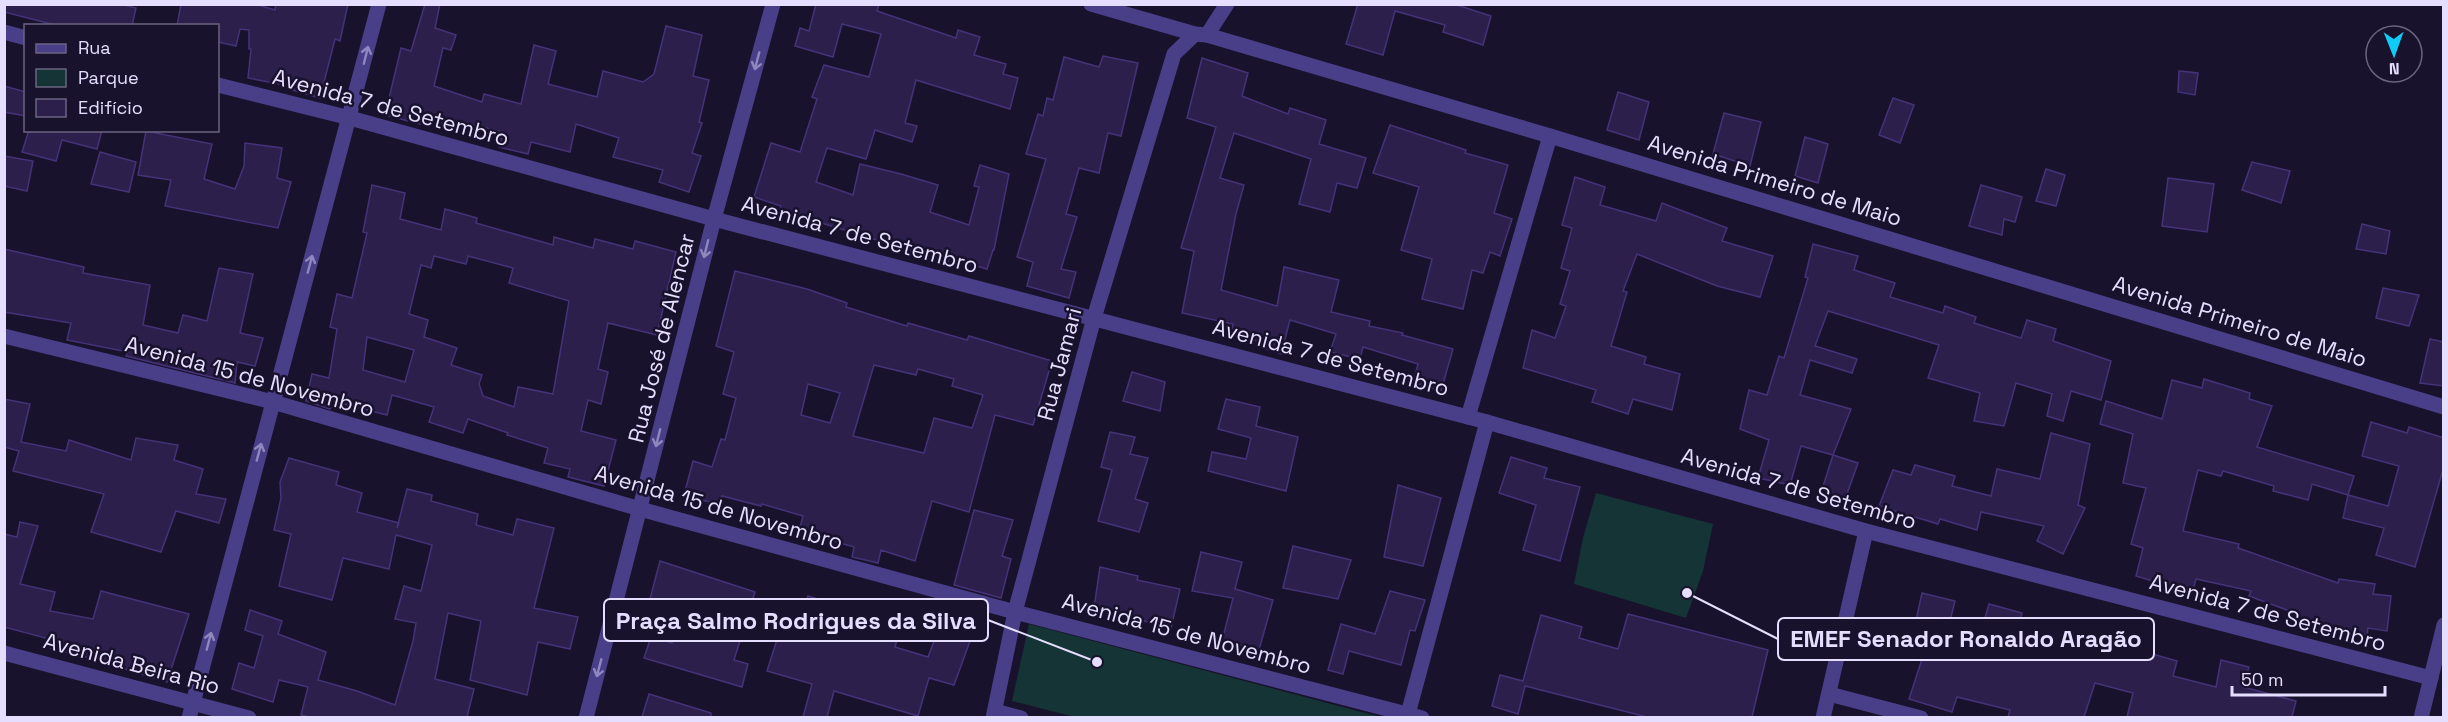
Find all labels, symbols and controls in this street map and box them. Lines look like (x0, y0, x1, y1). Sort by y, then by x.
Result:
legend (24, 24, 219, 132)
north arrow (2364, 24, 2424, 84)
text: Rua (78, 36, 111, 59)
one-way arrow (361, 46, 372, 65)
one-way arrow (751, 51, 763, 70)
text: N (2389, 58, 2400, 79)
street label: Avenida 7 de Setembro (270, 62, 512, 152)
text: Parque (78, 66, 139, 89)
text: Edifício (78, 96, 143, 119)
street label: Avenida Primeiro de Maio (1645, 128, 1905, 232)
street label: Avenida 7 de Setembro (739, 189, 981, 279)
street label: Rua José de Alencar (621, 231, 701, 445)
one-way arrow (700, 239, 712, 258)
one-way arrow (305, 255, 316, 274)
street label: Avenida Primeiro de Maio (2110, 269, 2370, 373)
street label: Rua Jamari (1030, 304, 1088, 424)
street label: Avenida 7 de Setembro (1210, 312, 1452, 402)
street label: Avenida 15 de Novembro (122, 329, 378, 423)
one-way arrow (652, 428, 664, 447)
street label: Avenida 7 de Setembro (1678, 441, 1920, 535)
one-way arrow (254, 443, 266, 462)
street label: Avenida 15 de Novembro (592, 458, 846, 556)
street label: Avenida 7 de Setembro (2147, 567, 2389, 657)
street label: Avenida 15 de Novembro (1059, 586, 1315, 680)
callout: Praça Salmo Rodrigues da Silva (604, 599, 988, 641)
text: Praça Salmo Rodrigues da Silva (616, 605, 976, 636)
callout: EMEF Senador Ronaldo Aragão (1778, 618, 2154, 660)
text: EMEF Senador Ronaldo Aragão (1790, 623, 2142, 654)
street label: Avenida Beira Rio (41, 626, 223, 700)
one-way arrow (204, 632, 216, 651)
one-way arrow (593, 658, 605, 677)
scale bar (2232, 659, 2385, 697)
text: 50 m (2241, 668, 2283, 691)

